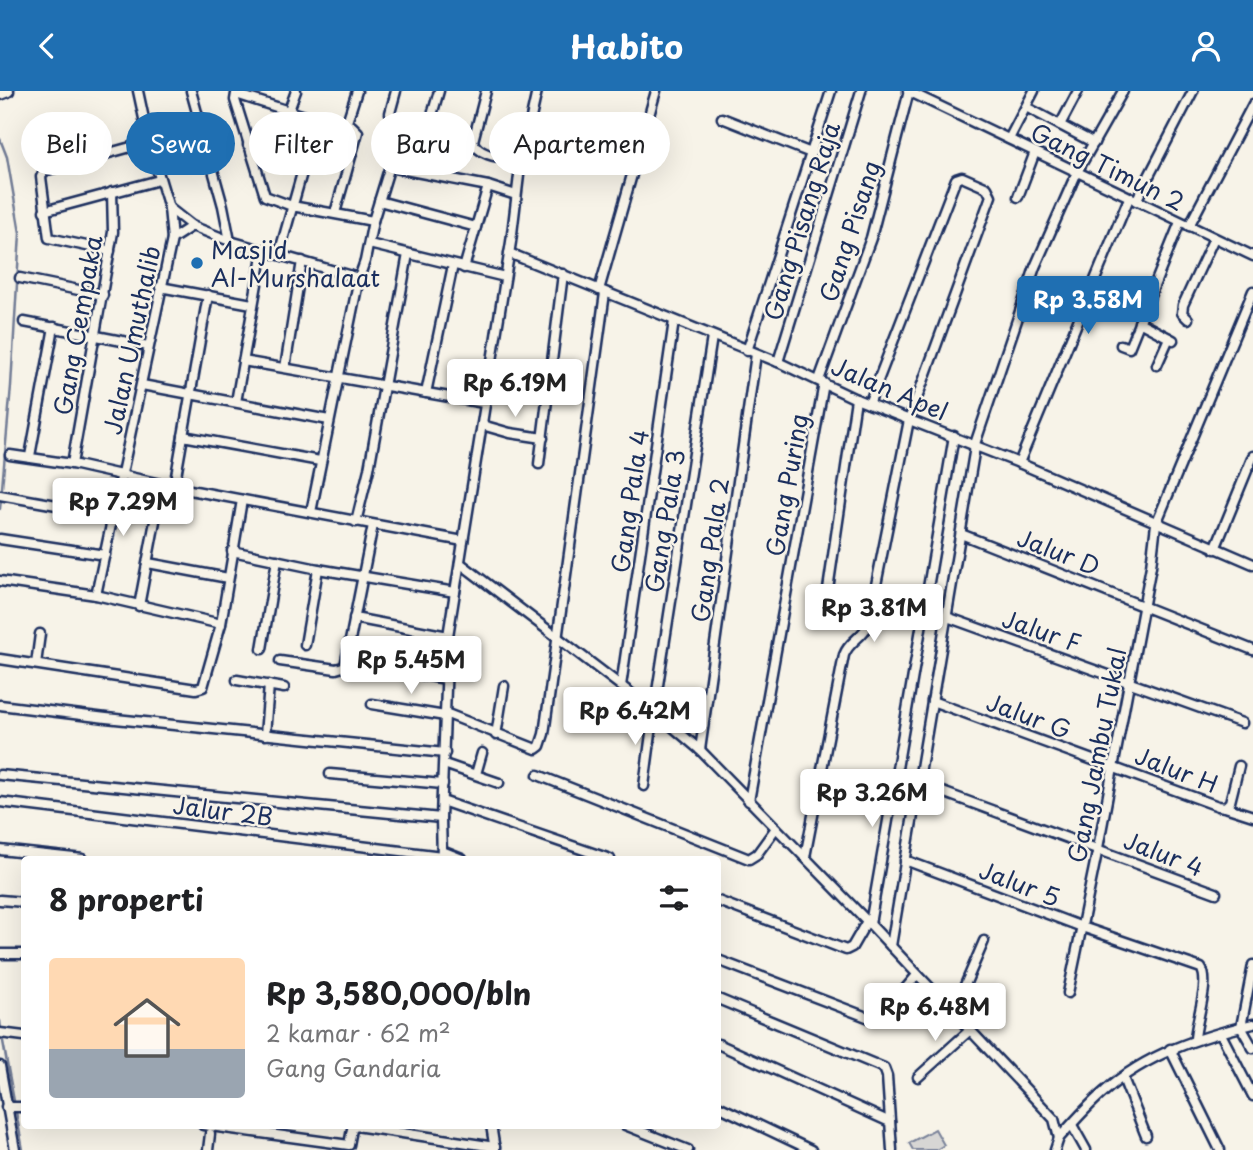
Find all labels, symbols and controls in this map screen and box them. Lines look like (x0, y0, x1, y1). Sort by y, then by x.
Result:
text: Habito (570, 22, 683, 70)
icon: back (28, 27, 66, 65)
icon: person (1187, 27, 1225, 65)
chip: Beli (21, 112, 112, 175)
chip: Sewa (126, 112, 235, 175)
chip: Filter (249, 112, 357, 175)
chip: Baru (371, 112, 475, 175)
chip: Apartemen (489, 112, 670, 175)
street label: Gang Timun 2 (1025, 113, 1191, 219)
street label: Gang Pisang Raja (754, 117, 848, 325)
street label: Gang Pisang (809, 156, 889, 306)
place label: Masjid Al-Murshalaat (211, 231, 380, 295)
street label: Gang Cempaka (43, 232, 111, 418)
street label: Jalan Umuthalib (93, 242, 169, 438)
marker: Masjid Al-Murshalaat (189, 255, 205, 271)
pin: Rp 3.58M (1016, 277, 1160, 336)
text: Rp 3.58M (1033, 281, 1143, 316)
street label: Jalan Apel (826, 347, 954, 429)
pin: Rp 6.19M (443, 359, 587, 419)
text: Rp 6.19M (463, 364, 567, 399)
street label: Gang Puring (756, 411, 816, 559)
street label: Gang Pala 4 (601, 427, 657, 575)
street label: Gang Pala 3 (635, 447, 693, 595)
street label: Gang Pala 2 (681, 475, 737, 625)
pin: Rp 7.29M (51, 479, 195, 538)
text: Rp 7.29M (69, 483, 178, 518)
street label: Jalur D (1012, 519, 1106, 583)
pin: Rp 3.81M (802, 585, 946, 644)
text: Rp 3.81M (821, 589, 927, 624)
street label: Jalur F (998, 600, 1086, 660)
pin: Rp 5.45M (339, 637, 483, 696)
text: Rp 5.45M (357, 641, 466, 676)
street label: Gang Jambu Tukal (1057, 644, 1135, 866)
street label: Jalur G (982, 683, 1076, 747)
pin: Rp 6.42M (563, 687, 707, 747)
text: Rp 6.42M (579, 692, 691, 727)
street label: Jalur H (1130, 737, 1224, 801)
pin: Rp 3.26M (800, 769, 944, 829)
text: Rp 3.26M (816, 774, 928, 809)
street label: Jalur 2B (171, 786, 275, 834)
street label: Jalur 4 (1119, 821, 1209, 885)
street label: Jalur 5 (974, 851, 1066, 915)
text: 8 properti (49, 876, 204, 921)
icon: filters (655, 879, 693, 917)
text: Rp 3,580,000/bln (266, 970, 531, 1015)
pin: Rp 6.48M (863, 983, 1007, 1043)
icon: home (105, 986, 189, 1070)
text: Rp 6.48M (880, 988, 990, 1023)
text: 2 kamar · 62 m² (266, 1015, 451, 1050)
text: Gang Gandaria (266, 1050, 441, 1085)

